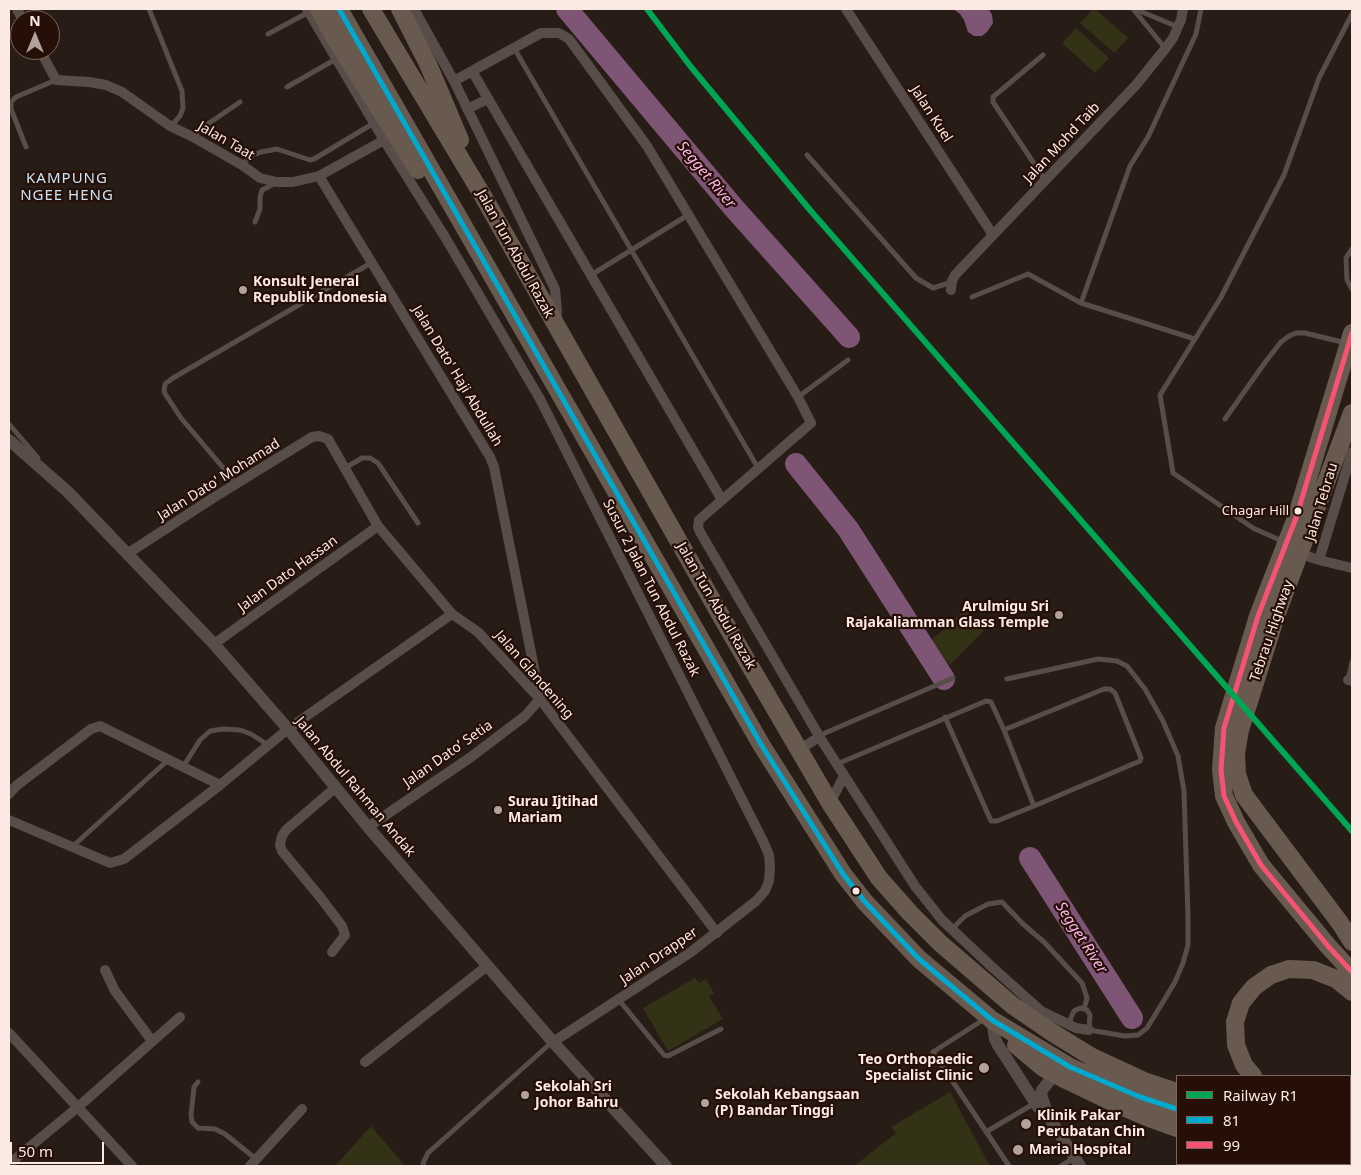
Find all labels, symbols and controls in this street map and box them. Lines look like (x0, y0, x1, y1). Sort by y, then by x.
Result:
north arrow (10, 10, 60, 60)
text: N (29, 11, 41, 30)
street label: Jalan Kuel (906, 82, 956, 146)
street label: Jalan Mohd Taib (1020, 99, 1104, 187)
street label: Jalan Taat (195, 118, 257, 164)
water label: Segget River (673, 138, 739, 212)
district label: KAMPUNG NGEE HENG (19, 170, 115, 205)
street label: Jalan Tun Abdul Razak (473, 187, 557, 321)
place label: Konsult Jeneral Republik Indonesia (253, 274, 387, 306)
marker: Konsult Jeneral Republik Indonesia (237, 284, 249, 296)
street label: Jalan Dato' Haji Abdullah (408, 303, 506, 449)
street label: Jalan Dato' Mohamad (155, 436, 283, 524)
street label: Jalan Tebrau (1302, 461, 1342, 543)
street label: Susur 2 Jalan Tun Abdul Razak (599, 497, 703, 679)
place label: Chagar Hill (1222, 503, 1289, 519)
marker: Chagar Hill (1293, 506, 1303, 516)
street label: Jalan Dato Hassan (235, 532, 341, 616)
street label: Jalan Tun Abdul Razak (673, 539, 759, 673)
street label: Tebrau Highway (1247, 578, 1297, 684)
place label: Arulmigu Sri Rajakaliamman Glass Temple (846, 599, 1049, 632)
marker: Arulmigu Sri Rajakaliamman Glass Temple (1053, 609, 1065, 621)
street label: Jalan Glandening (491, 627, 577, 723)
street label: Jalan Abdul Rahman Andak (292, 714, 418, 860)
street label: Jalan Dato’ Setia (400, 717, 496, 791)
place label: Surau Ijtihad Mariam (508, 794, 598, 826)
marker: Surau Ijtihad Mariam (492, 804, 504, 816)
unlabelled marker (851, 886, 861, 896)
water label: Segget River (1051, 899, 1111, 977)
street label: Jalan Drapper (617, 924, 701, 988)
place label: Teo Orthopaedic Specialist Clinic (858, 1052, 973, 1084)
marker: Teo Orthopaedic Specialist Clinic (977, 1061, 991, 1075)
legend (1176, 1075, 1351, 1165)
place label: Sekolah Sri Johor Bahru (535, 1079, 618, 1112)
text: Railway R1 (1223, 1085, 1298, 1105)
place label: Sekolah Kebangsaan (P) Bandar Tinggi (715, 1087, 860, 1120)
marker: Sekolah Sri Johor Bahru (519, 1089, 531, 1101)
marker: Sekolah Kebangsaan (P) Bandar Tinggi (699, 1097, 711, 1109)
place label: Klinik Pakar Perubatan Chin (1037, 1108, 1145, 1140)
text: 81 (1223, 1110, 1240, 1130)
marker: Klinik Pakar Perubatan Chin (1019, 1117, 1033, 1131)
scale bar (12, 1132, 106, 1164)
text: 99 (1223, 1135, 1240, 1155)
text: 50 m (18, 1141, 53, 1161)
place label: Maria Hospital (1029, 1142, 1131, 1158)
marker: Maria Hospital (1011, 1143, 1025, 1157)

